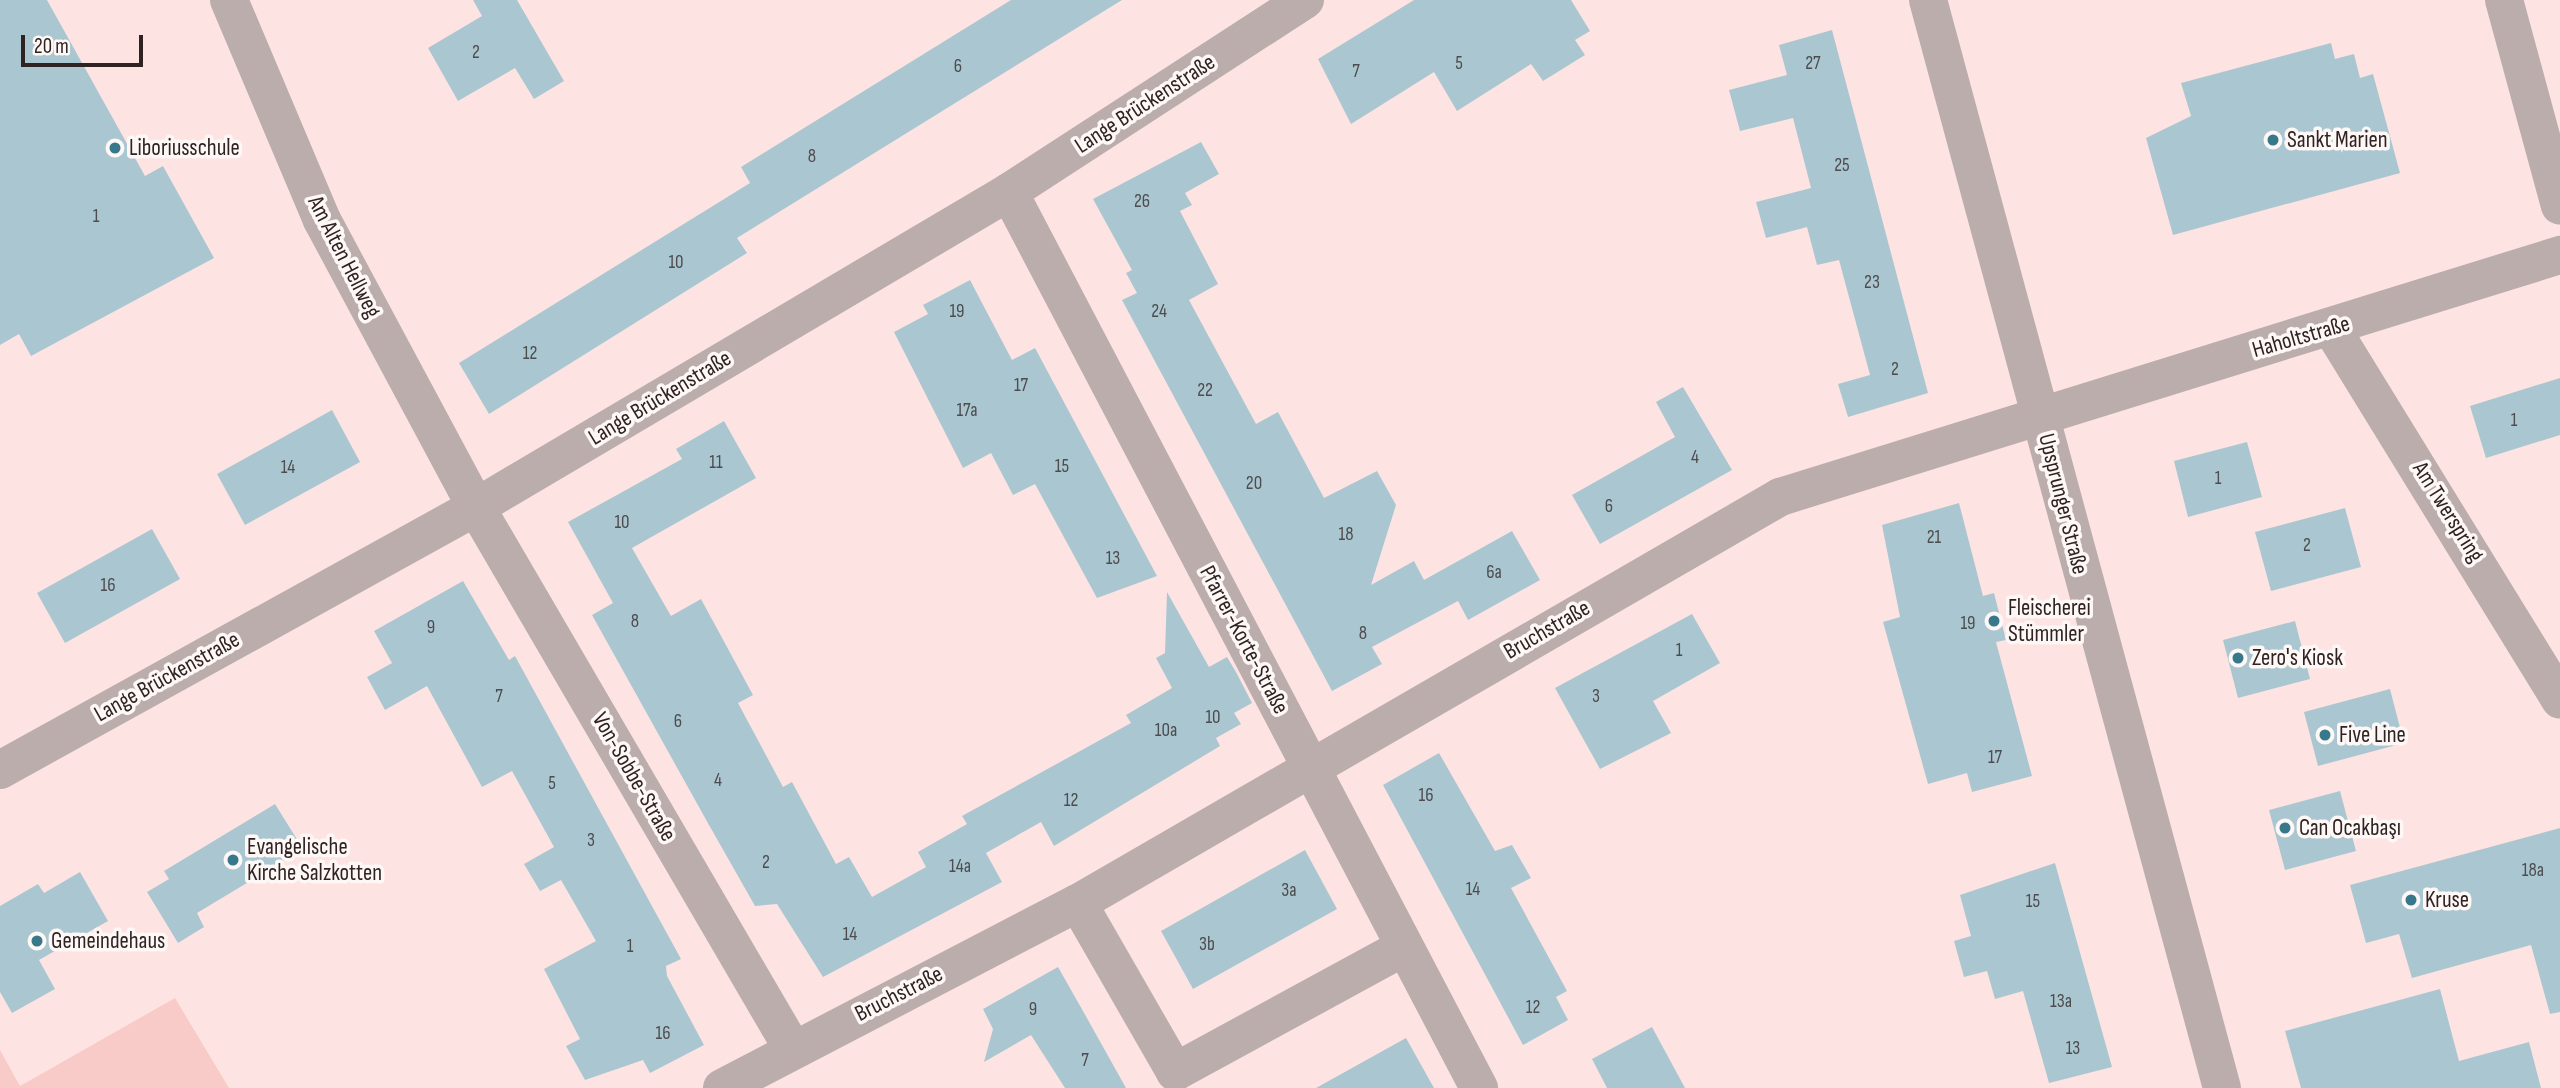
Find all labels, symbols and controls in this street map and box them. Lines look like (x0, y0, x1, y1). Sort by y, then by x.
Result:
scale bar (24, 21, 147, 65)
text: 20 m (34, 34, 69, 59)
house number: 2 (472, 42, 480, 64)
street label: Lange Brückenstraße (1070, 48, 1220, 160)
house number: 5 (1455, 53, 1463, 75)
house number: 27 (1805, 53, 1821, 75)
house number: 6 (954, 56, 962, 78)
house number: 7 (1352, 61, 1360, 83)
place label: Sankt Marien (2287, 126, 2388, 154)
marker: Sankt Marien (2265, 132, 2281, 148)
place label: Liboriusschule (129, 134, 240, 162)
marker: Liboriusschule (107, 140, 123, 156)
house number: 8 (808, 146, 816, 168)
house number: 25 (1834, 155, 1850, 177)
street label: Am Alten Hellweg (301, 191, 387, 323)
house number: 26 (1134, 191, 1150, 213)
house number: 1 (93, 206, 99, 228)
house number: 10 (668, 252, 684, 274)
house number: 23 (1864, 272, 1880, 294)
house number: 19 (949, 301, 965, 323)
house number: 24 (1151, 301, 1167, 323)
street label: Haholtstraße (2249, 310, 2353, 364)
house number: 12 (523, 343, 537, 365)
street label: Lange Brückenstraße (584, 345, 736, 451)
house number: 2 (1891, 359, 1899, 381)
house number: 17 (1014, 375, 1028, 397)
house number: 22 (1197, 380, 1213, 402)
house number: 17a (956, 400, 978, 422)
house number: 1 (2511, 410, 2517, 432)
street label: Upsprunger Straße (2032, 431, 2094, 577)
house number: 4 (1691, 447, 1699, 469)
house number: 11 (709, 452, 723, 474)
house number: 15 (1055, 456, 1069, 478)
house number: 14 (281, 457, 295, 479)
street label: Am Twerspring (2406, 457, 2490, 567)
house number: 1 (2215, 468, 2221, 490)
house number: 20 (1246, 473, 1262, 495)
house number: 6 (1605, 496, 1613, 518)
house number: 10 (614, 512, 630, 534)
house number: 18 (1339, 524, 1353, 546)
house number: 21 (1927, 527, 1941, 549)
house number: 2 (2303, 535, 2311, 557)
house number: 13 (1106, 548, 1120, 570)
street label: Pfarrer-Korte-Straße (1193, 561, 1295, 719)
house number: 6a (1486, 562, 1502, 584)
house number: 16 (101, 575, 115, 597)
street label: Bruchstraße (1499, 594, 1595, 666)
place label: Fleischerei Stümmler (2008, 594, 2091, 648)
house number: 8 (631, 611, 639, 633)
house number: 19 (1960, 613, 1976, 635)
marker: Fleischerei Stümmler (1986, 613, 2002, 629)
house number: 9 (427, 617, 435, 639)
house number: 8 (1359, 623, 1367, 645)
street label: Lange Brückenstraße (90, 626, 244, 728)
house number: 1 (1676, 640, 1682, 662)
place label: Zero's Kiosk (2252, 644, 2343, 672)
marker: Zero's Kiosk (2230, 650, 2246, 666)
house number: 7 (495, 686, 503, 708)
house number: 3 (1592, 686, 1600, 708)
house number: 10 (1205, 707, 1221, 729)
street label: Von-Sobbe-Straße (586, 708, 682, 846)
house number: 6 (674, 711, 682, 733)
house number: 10a (1155, 720, 1177, 742)
place label: Five Line (2339, 721, 2406, 749)
marker: Five Line (2317, 727, 2333, 743)
house number: 17 (1988, 747, 2002, 769)
house number: 4 (714, 770, 722, 792)
house number: 5 (548, 773, 556, 795)
house number: 16 (1419, 785, 1433, 807)
house number: 12 (1064, 790, 1078, 812)
place label: Can Ocakbaşı (2299, 814, 2401, 842)
marker: Can Ocakbaşı (2277, 820, 2293, 836)
house number: 3 (587, 830, 595, 852)
place label: Evangelische Kirche Salzkotten (247, 833, 382, 887)
marker: Evangelische Kirche Salzkotten (225, 852, 241, 868)
house number: 2 (762, 852, 770, 874)
house number: 14a (949, 856, 971, 878)
house number: 18a (2522, 860, 2544, 882)
house number: 14 (1466, 879, 1480, 901)
house number: 3a (1281, 880, 1297, 902)
place label: Kruse (2425, 886, 2469, 914)
house number: 15 (2026, 891, 2040, 913)
marker: Kruse (2403, 892, 2419, 908)
house number: 14 (843, 924, 857, 946)
place label: Gemeindehaus (51, 927, 165, 955)
marker: Gemeindehaus (29, 933, 45, 949)
house number: 3b (1199, 934, 1215, 956)
house number: 1 (627, 936, 633, 958)
street label: Bruchstraße (851, 960, 947, 1028)
house number: 13a (2050, 991, 2072, 1013)
house number: 12 (1526, 997, 1540, 1019)
house number: 9 (1029, 999, 1037, 1021)
house number: 16 (656, 1023, 670, 1045)
house number: 13 (2066, 1038, 2080, 1060)
house number: 7 (1081, 1050, 1089, 1072)

